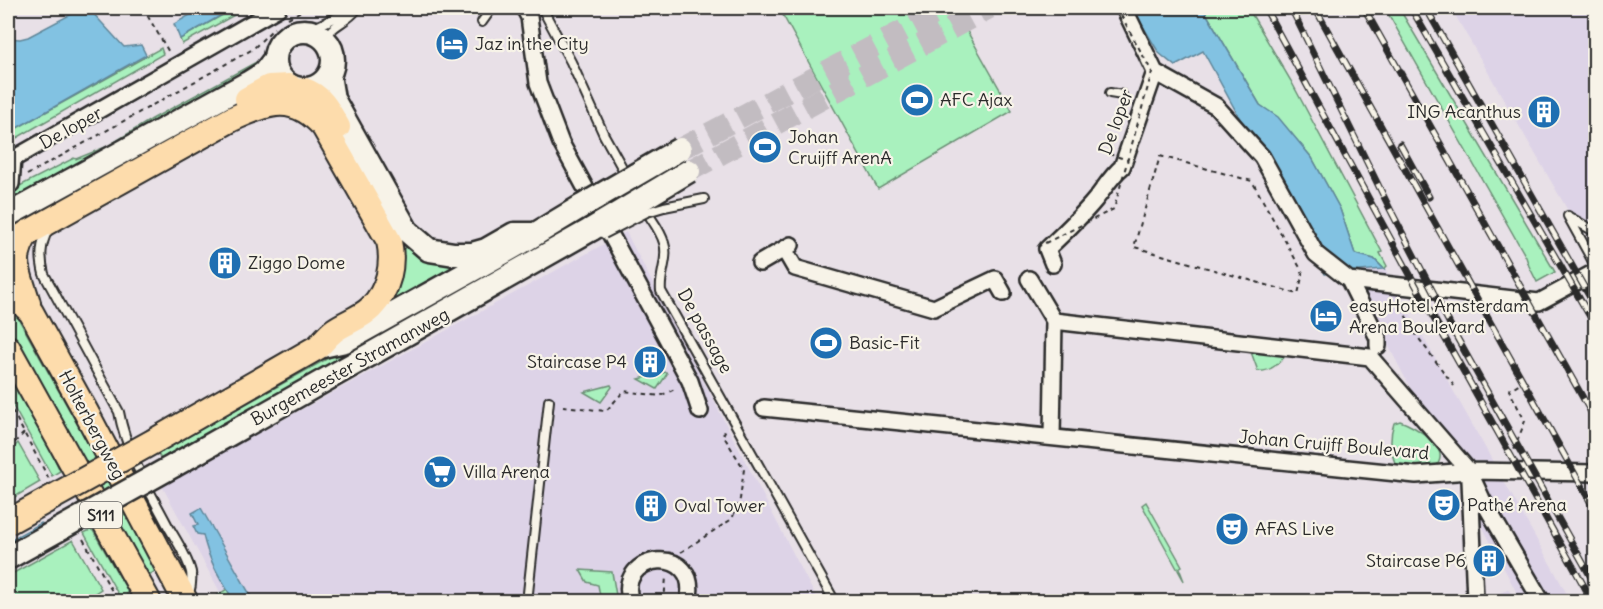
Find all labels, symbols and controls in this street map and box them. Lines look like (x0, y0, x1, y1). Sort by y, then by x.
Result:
hotel icon: Jaz in the City (434, 26, 470, 62)
place label: Jaz in the City (475, 32, 589, 55)
sports icon: AFC Ajax (899, 82, 935, 118)
street label: De loper (1093, 85, 1138, 158)
place label: AFC Ajax (940, 88, 1013, 111)
building icon: ING Acanthus (1526, 94, 1562, 130)
place label: ING Acanthus (1407, 100, 1521, 123)
street label: De loper (35, 101, 107, 154)
place label: Johan Cruijff ArenA (788, 125, 892, 169)
sports icon: Johan Cruijff ArenA (747, 129, 783, 165)
building icon: Ziggo Dome (207, 245, 243, 281)
place label: Ziggo Dome (248, 251, 345, 274)
street label: De passage (673, 284, 738, 377)
place label: easyHotel Amsterdam Arena Boulevard (1349, 294, 1529, 338)
hotel icon: easyHotel Amsterdam Arena Boulevard (1308, 298, 1344, 334)
street label: Burgemeester Stramanweg (247, 302, 453, 431)
sports icon: Basic-Fit (808, 325, 844, 361)
place label: Basic-Fit (849, 331, 920, 354)
building icon: Staircase P4 (632, 344, 668, 380)
place label: Staircase P4 (527, 350, 627, 373)
street label: Holterbergweg (54, 366, 131, 483)
street label: Johan Cruijff Boulevard (1238, 425, 1431, 464)
supermarket icon: Villa Arena (422, 454, 458, 490)
place label: Villa Arena (463, 460, 550, 483)
theatre icon: Pathé Arena (1426, 487, 1462, 523)
building icon: Oval Tower (633, 488, 669, 524)
place label: Pathé Arena (1467, 493, 1567, 516)
place label: Oval Tower (674, 494, 765, 517)
road number: S111 (80, 502, 122, 528)
theatre icon: AFAS Live (1214, 511, 1250, 547)
place label: AFAS Live (1255, 517, 1334, 540)
building icon: Staircase P6 (1471, 543, 1507, 579)
place label: Staircase P6 (1366, 549, 1466, 572)

